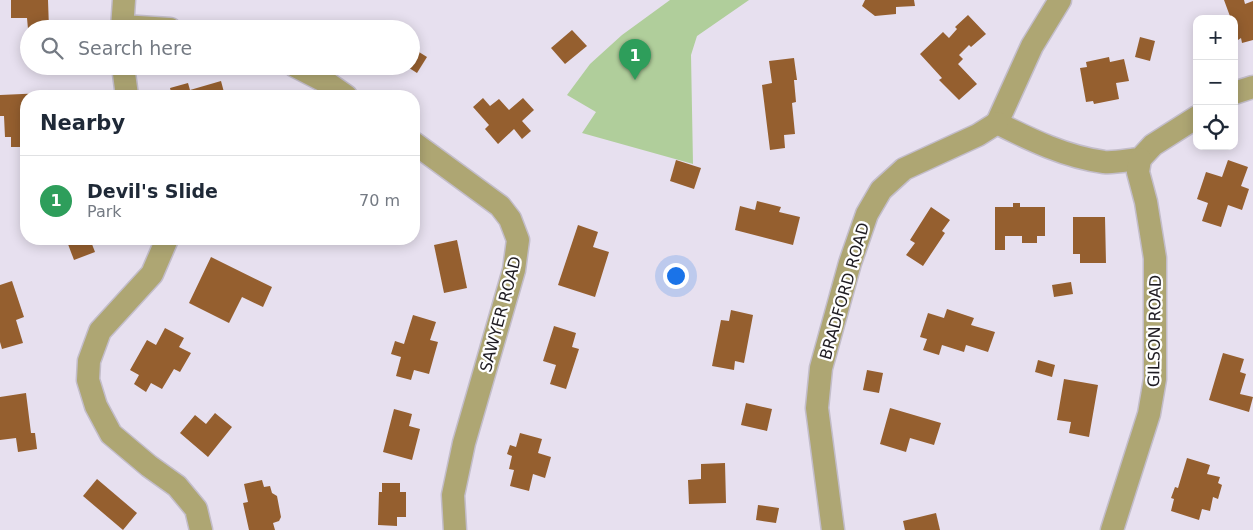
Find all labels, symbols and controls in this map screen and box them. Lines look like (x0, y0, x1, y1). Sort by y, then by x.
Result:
map controls (1193, 15, 1238, 150)
button: + (1193, 15, 1238, 60)
search box (20, 20, 420, 75)
icon: search (38, 34, 66, 62)
text: Search here (78, 37, 192, 59)
pin: 1 (619, 39, 651, 80)
button: − (1193, 60, 1238, 105)
button: locate (1193, 105, 1238, 150)
text: Nearby (40, 111, 125, 135)
text: Devil's Slide (87, 180, 218, 202)
text: 1 (50, 191, 62, 210)
text: 70 m (359, 191, 400, 210)
text: Park (87, 202, 122, 221)
street label: BRADFORD ROAD (816, 220, 873, 362)
street label: SAWYER ROAD (476, 254, 525, 374)
your location (663, 263, 689, 289)
street label: GILSON ROAD (1144, 275, 1165, 387)

